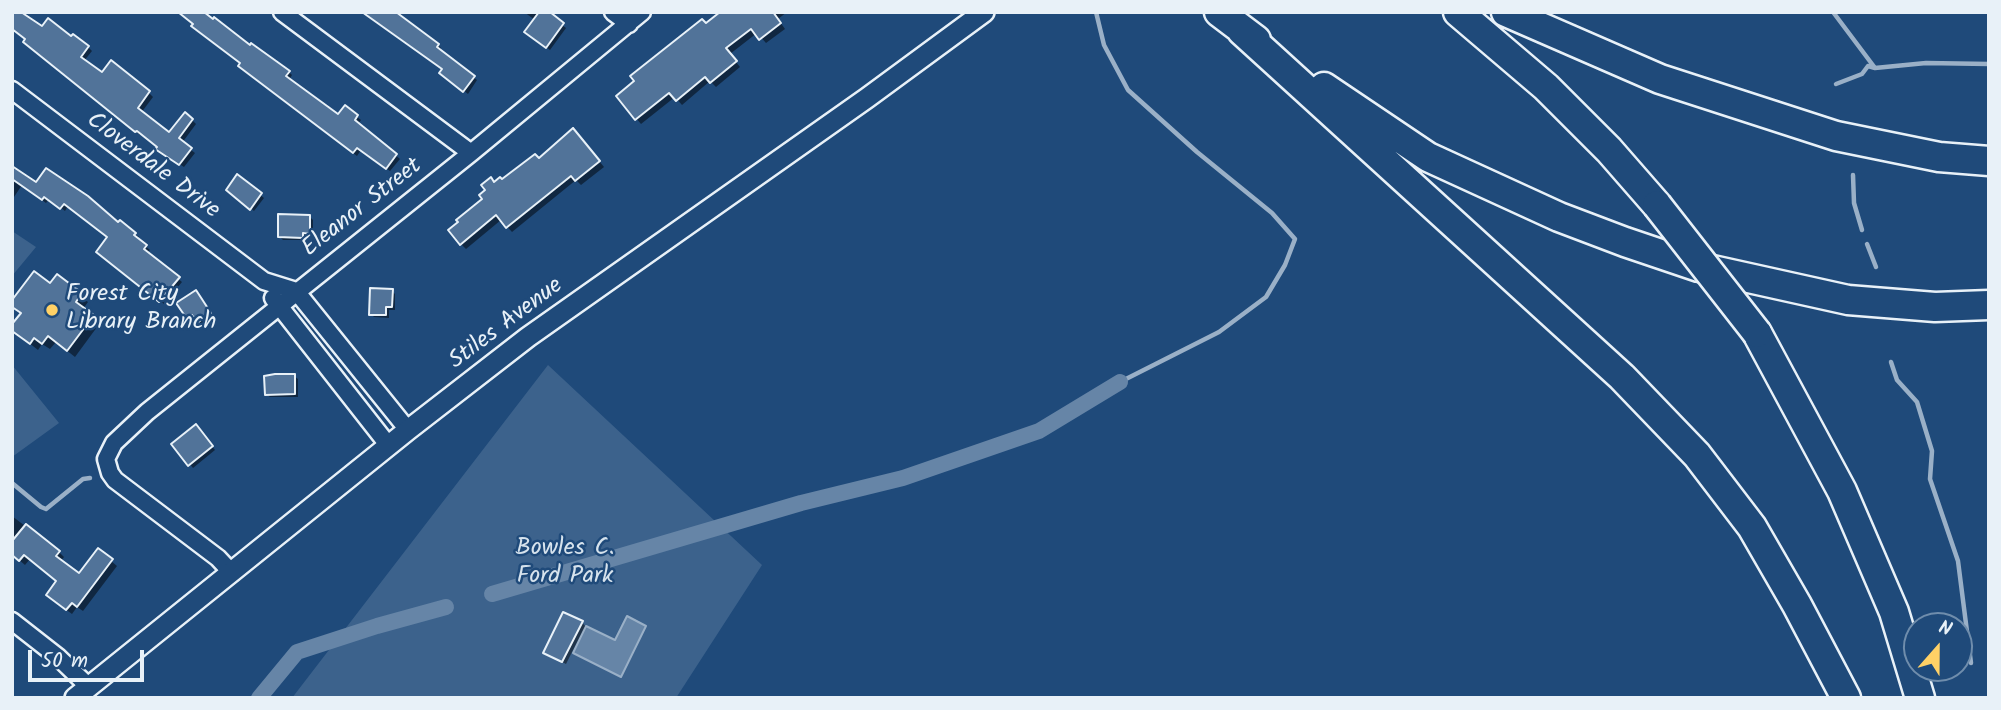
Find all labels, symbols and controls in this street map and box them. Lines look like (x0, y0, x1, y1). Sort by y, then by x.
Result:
street label: Cloverdale Drive (80, 107, 224, 227)
street label: Eleanor Street (297, 153, 429, 265)
street label: Stiles Avenue (444, 273, 570, 377)
place label: Forest City Library Branch (66, 282, 216, 338)
marker: Forest City Library Branch (44, 302, 60, 318)
park label: Bowles C. Ford Park (516, 536, 614, 592)
north arrow (1903, 612, 1973, 682)
text: N (1934, 613, 1956, 645)
scale bar (32, 636, 147, 680)
text: 50 m (41, 645, 88, 678)

